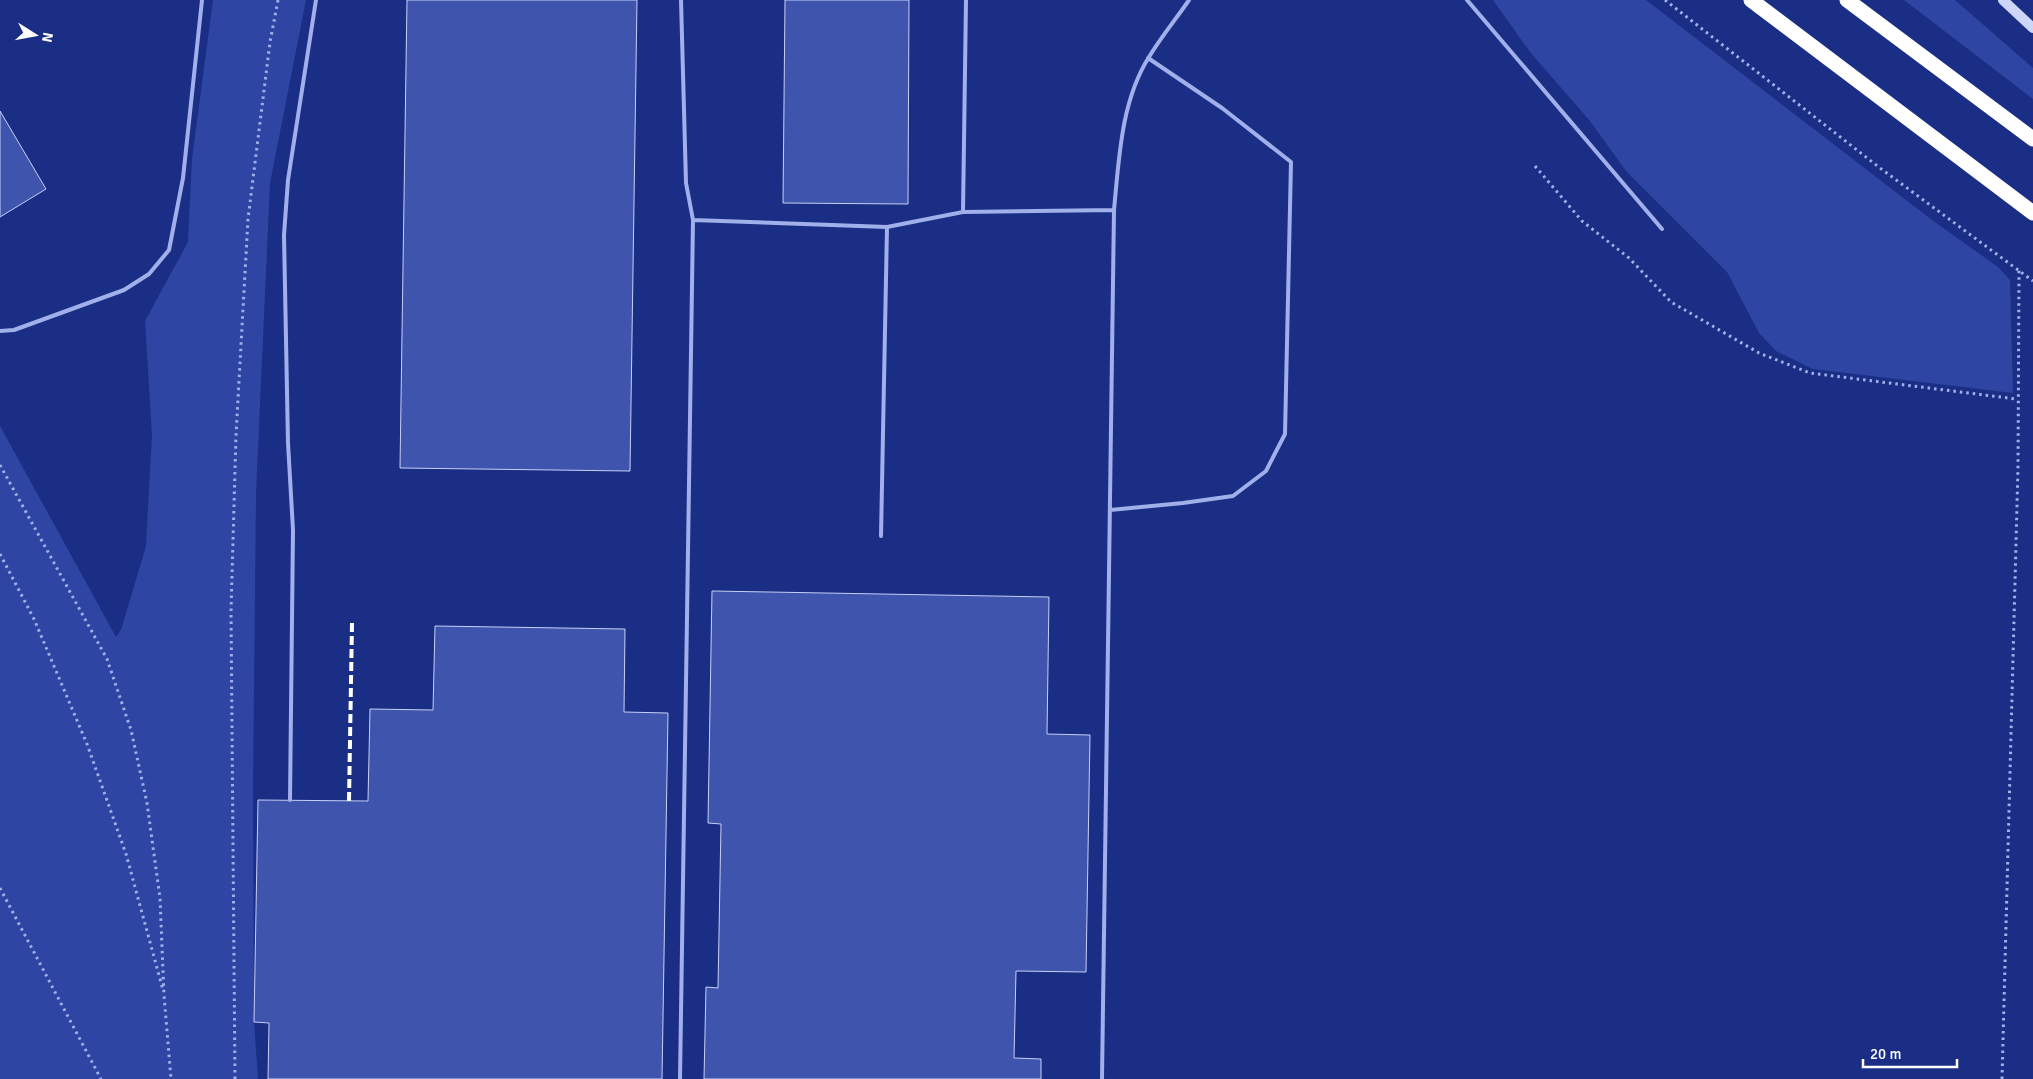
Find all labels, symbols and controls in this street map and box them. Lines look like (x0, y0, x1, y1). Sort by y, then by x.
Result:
north arrow (10, 10, 60, 60)
text: N (38, 31, 57, 44)
scale bar (1863, 1036, 1957, 1068)
text: 20 m (1870, 1045, 1901, 1063)

